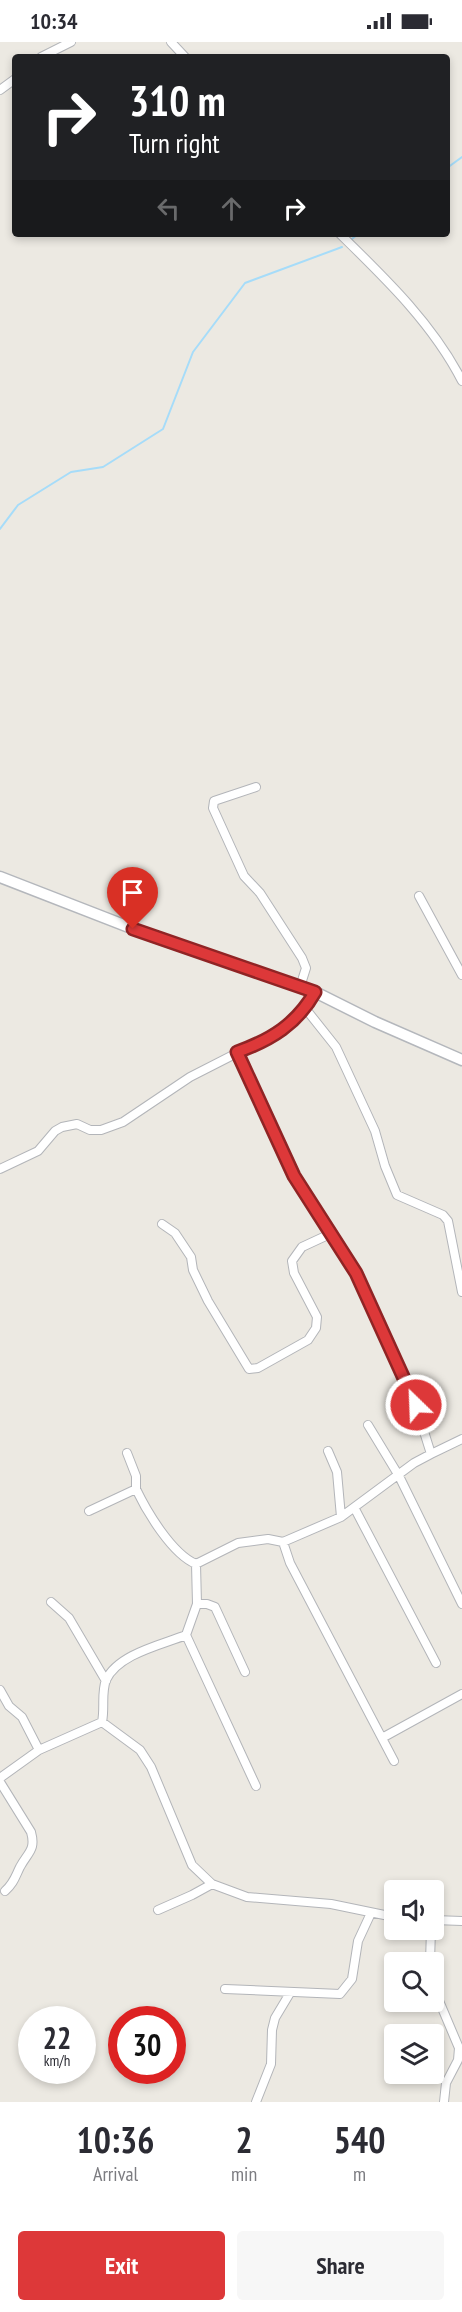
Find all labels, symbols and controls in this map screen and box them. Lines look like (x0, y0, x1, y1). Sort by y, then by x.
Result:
text: 10:34 (30, 7, 78, 35)
text: 310 m (129, 73, 226, 128)
icon: right (30, 78, 108, 156)
text: Turn right (129, 126, 220, 160)
icon: left (152, 192, 185, 225)
icon: ahead (215, 192, 248, 225)
icon: right (278, 192, 311, 225)
pin (107, 867, 158, 929)
icon: arrive (116, 876, 149, 909)
position arrow (384, 1373, 448, 1437)
map controls (384, 1880, 444, 2084)
button: sound (384, 1880, 444, 1940)
button: search (384, 1952, 444, 2012)
speed limit sign: 30 (108, 2006, 186, 2084)
text: 22 (43, 2018, 71, 2057)
button: layers (384, 2024, 444, 2084)
text: km/h (44, 2051, 70, 2070)
text: 10:36 (77, 2116, 154, 2163)
text: 2 (235, 2116, 253, 2163)
text: 540 (334, 2116, 385, 2163)
text: Arrival (93, 2161, 138, 2187)
text: min (231, 2161, 257, 2187)
text: m (353, 2161, 366, 2187)
button: Exit (18, 2231, 225, 2300)
button: Share (237, 2231, 444, 2300)

